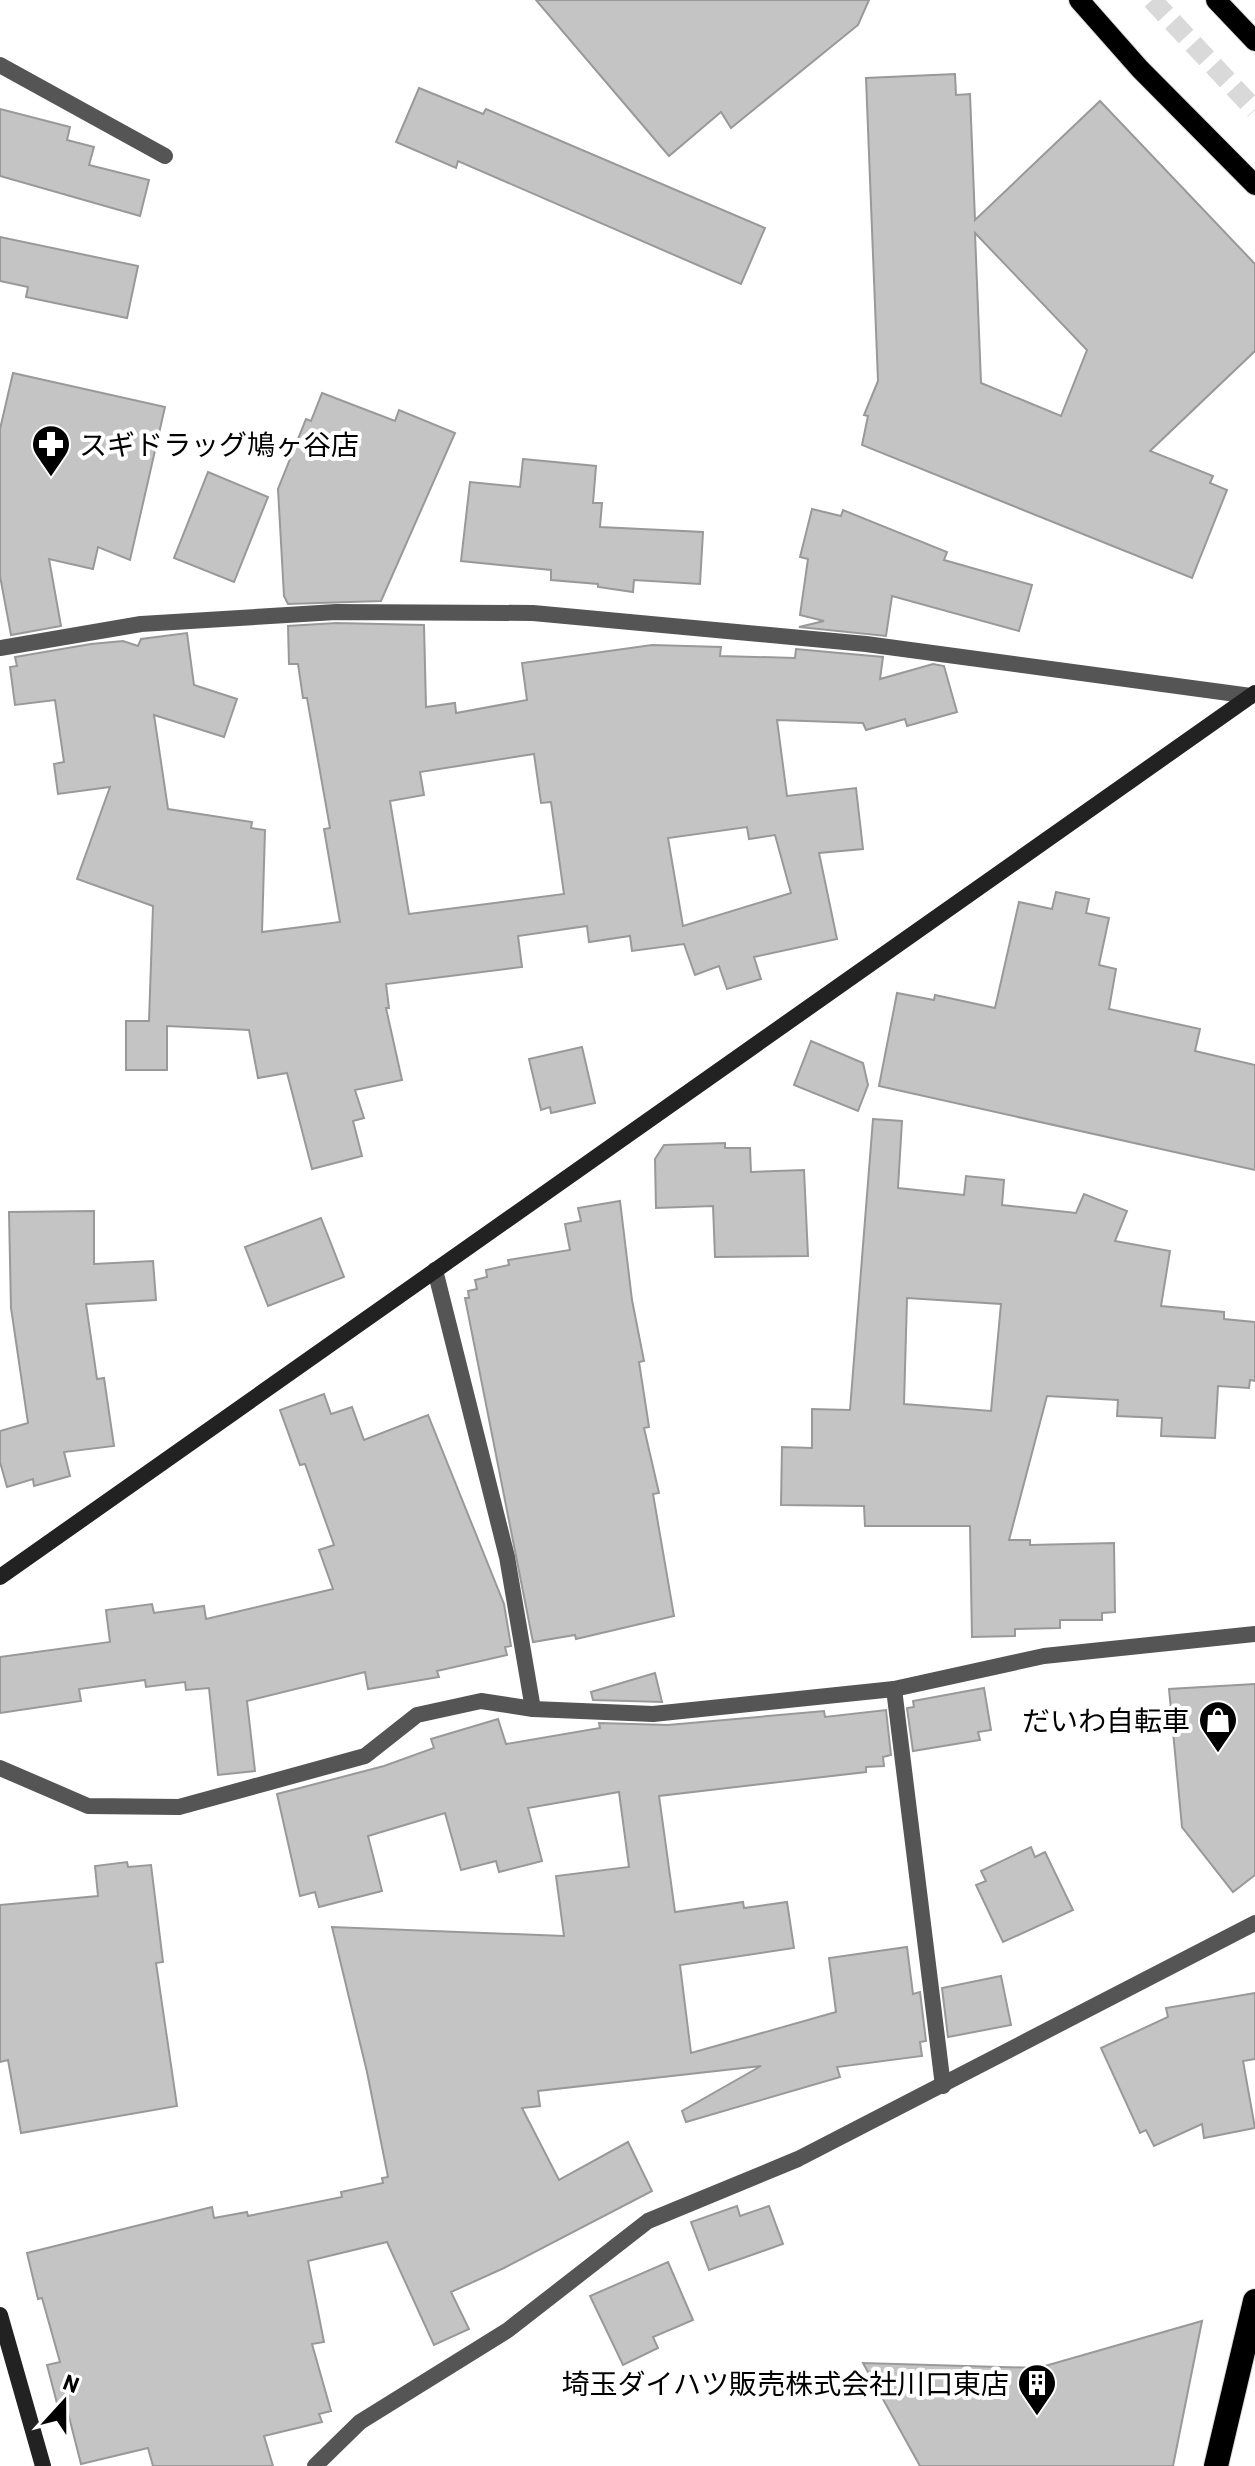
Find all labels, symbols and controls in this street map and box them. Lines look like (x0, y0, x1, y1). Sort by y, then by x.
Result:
pharmacy icon: スギドラッグ鳩ヶ谷店 (30, 423, 72, 478)
place label: スギドラッグ鳩ヶ谷店 (79, 427, 359, 461)
shop icon: だいわ自転車 (1197, 1699, 1239, 1754)
place label: だいわ自転車 (1022, 1703, 1190, 1737)
north arrow (24, 2362, 104, 2442)
building icon: 埼玉ダイハツ販売株式会社川口東店 (1016, 2362, 1058, 2417)
place label: 埼玉ダイハツ販売株式会社川口東店 (562, 2366, 1009, 2400)
text: N (60, 2368, 83, 2397)

